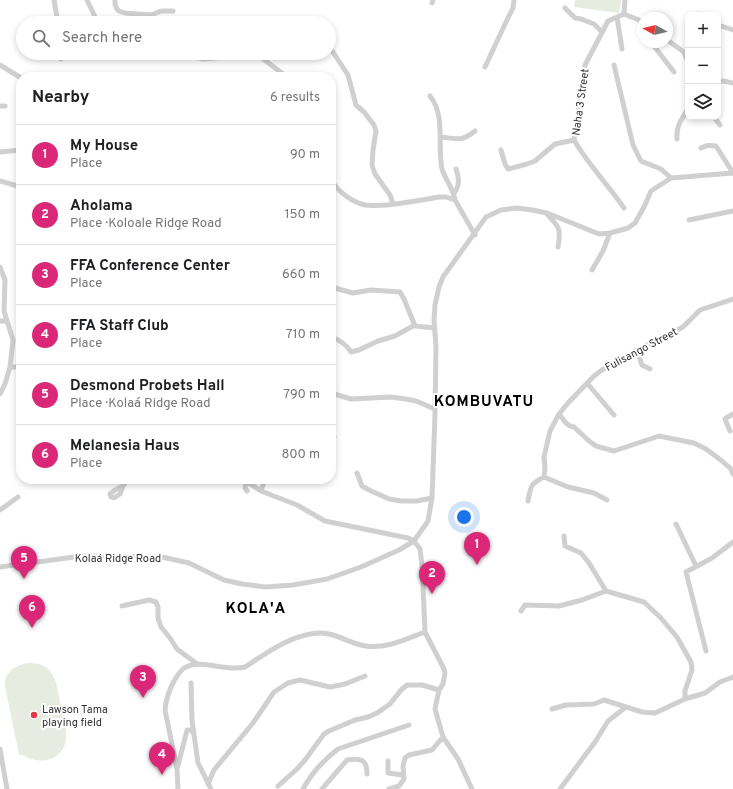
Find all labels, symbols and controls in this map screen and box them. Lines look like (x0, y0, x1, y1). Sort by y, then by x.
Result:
north arrow (637, 12, 673, 48)
map controls (685, 12, 721, 120)
button: + (685, 12, 721, 48)
search box (16, 16, 336, 60)
icon: search (30, 27, 52, 49)
text: Search here (62, 29, 142, 48)
button: − (685, 48, 721, 84)
street label: Naha 3 Street (569, 68, 593, 136)
button: layers (685, 84, 721, 120)
text: Nearby (32, 87, 89, 109)
text: 6 results (270, 90, 320, 106)
text: My House (70, 137, 138, 156)
text: 1 (42, 147, 48, 163)
text: 90 m (290, 147, 320, 163)
text: Place (70, 156, 102, 172)
text: Aholama (70, 197, 133, 216)
text: 2 (41, 207, 49, 223)
text: 150 m (285, 207, 320, 223)
text: Place · Koloale Ridge Road (70, 216, 222, 232)
text: FFA Conference Center (70, 257, 230, 276)
text: 3 (41, 267, 49, 283)
text: 660 m (282, 267, 320, 283)
text: Place (70, 276, 102, 292)
text: FFA Staff Club (70, 317, 169, 336)
street label: Fulisango Street (603, 325, 680, 375)
text: 4 (41, 327, 49, 343)
text: 710 m (286, 327, 320, 343)
text: Place (70, 336, 102, 352)
text: Desmond Probets Hall (70, 377, 225, 396)
text: 5 (41, 387, 49, 403)
text: 790 m (283, 387, 320, 403)
district label: KOMBUVATU (434, 393, 534, 412)
text: Place · Kolaá Ridge Road (70, 396, 211, 412)
text: Melanesia Haus (70, 437, 180, 456)
text: 6 (41, 447, 49, 463)
text: 800 m (282, 447, 320, 463)
text: Place (70, 456, 102, 472)
your location (454, 507, 474, 527)
pin: 1 (464, 532, 490, 565)
pin: 5 (11, 546, 37, 579)
street label: Kolaá Ridge Road (75, 552, 161, 566)
pin: 2 (419, 561, 445, 594)
pin: 6 (19, 595, 45, 628)
district label: KOLA'A (226, 600, 286, 619)
pin: 3 (130, 665, 156, 698)
place label: Lawson Tama playing field (42, 703, 108, 730)
marker: Lawson Tama playing field (29, 710, 39, 720)
pin: 4 (149, 742, 175, 775)

